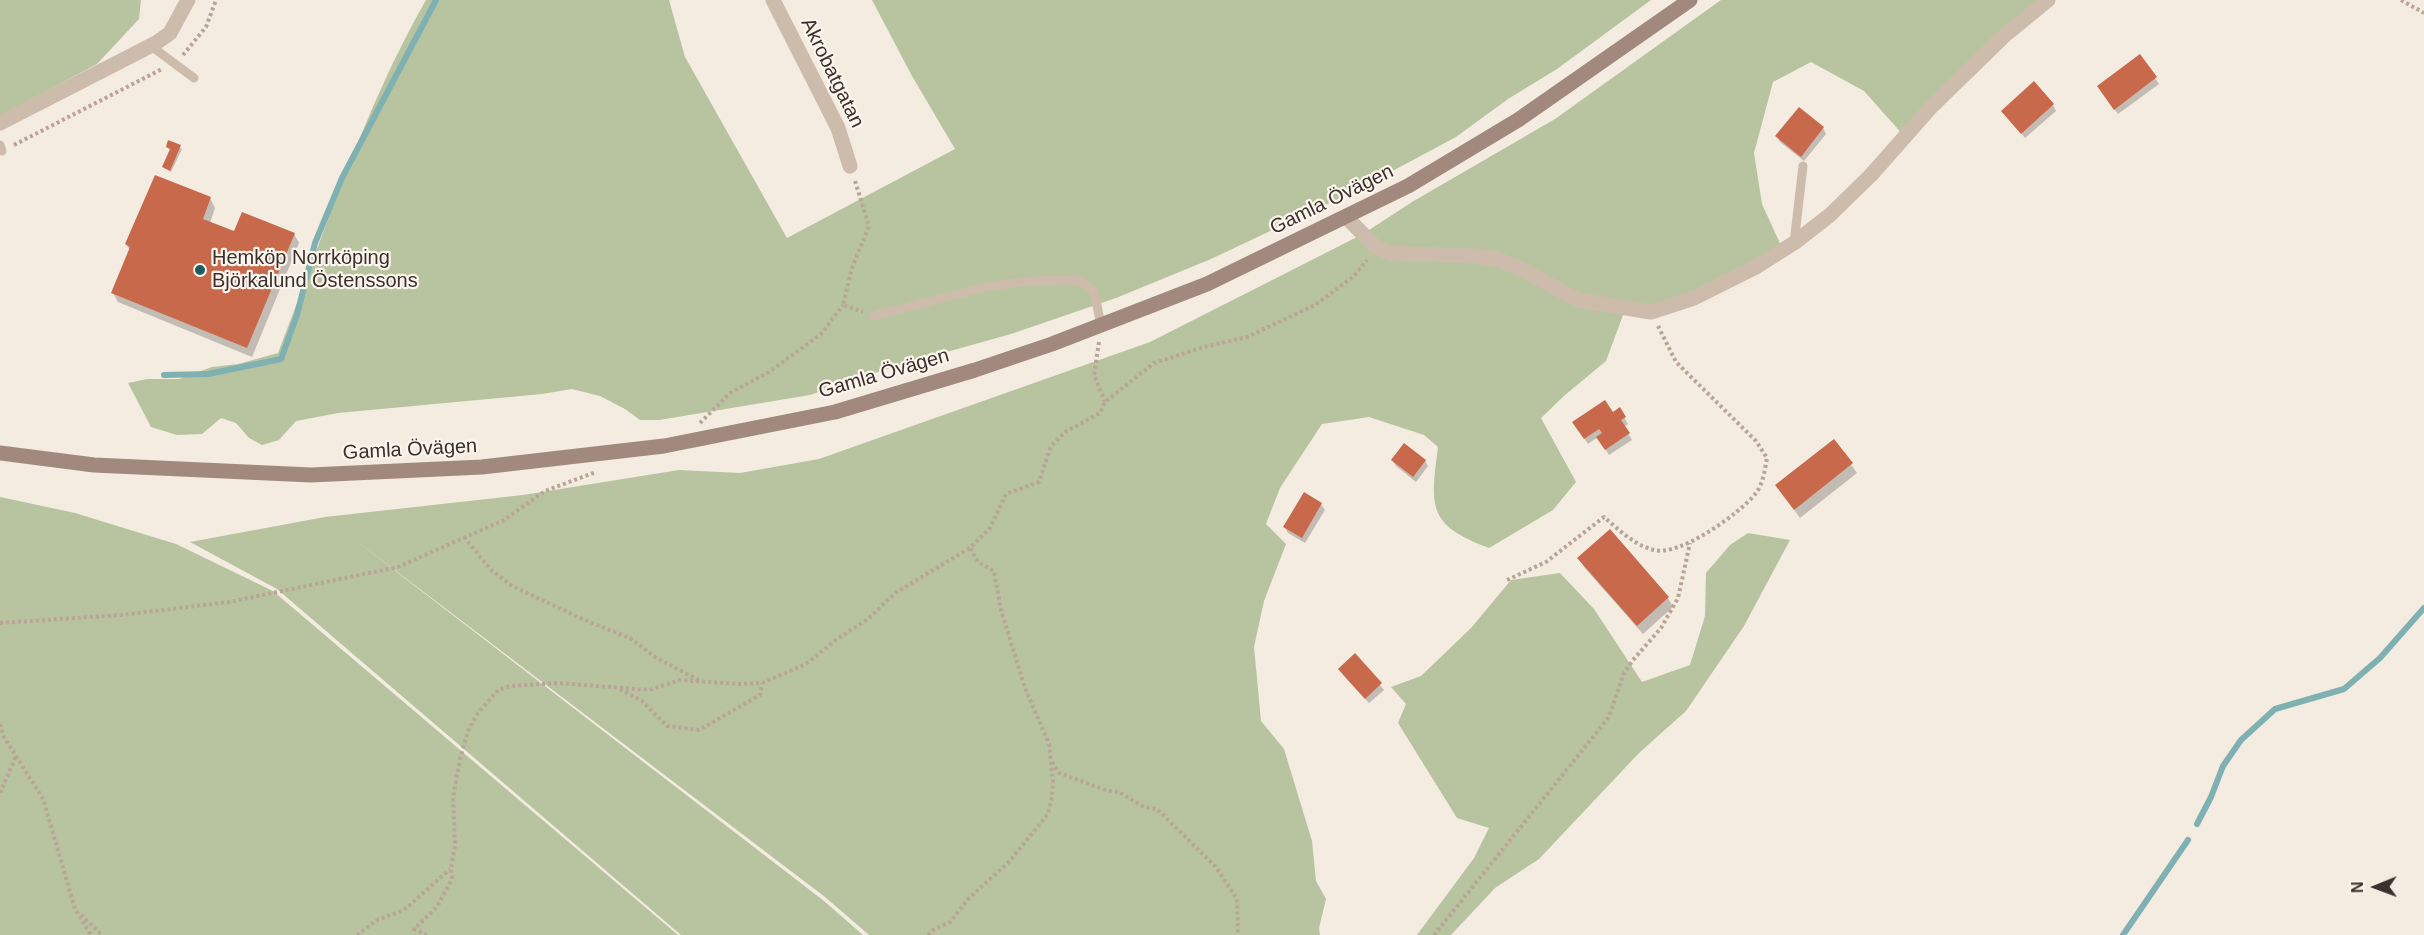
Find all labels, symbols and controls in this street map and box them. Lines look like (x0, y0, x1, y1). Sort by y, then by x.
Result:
street label: Akrobatgatan (795, 14, 869, 132)
street label: Gamla Övägen (1266, 160, 1398, 240)
place label: Hemköp Norrköping Björkalund Östenssons (212, 246, 418, 293)
marker: Hemköp Norrköping Björkalund Östenssons (193, 263, 207, 277)
street label: Gamla Övägen (816, 344, 952, 404)
street label: Gamla Övägen (342, 434, 478, 466)
north arrow (2346, 857, 2406, 917)
text: N (2349, 881, 2366, 893)

